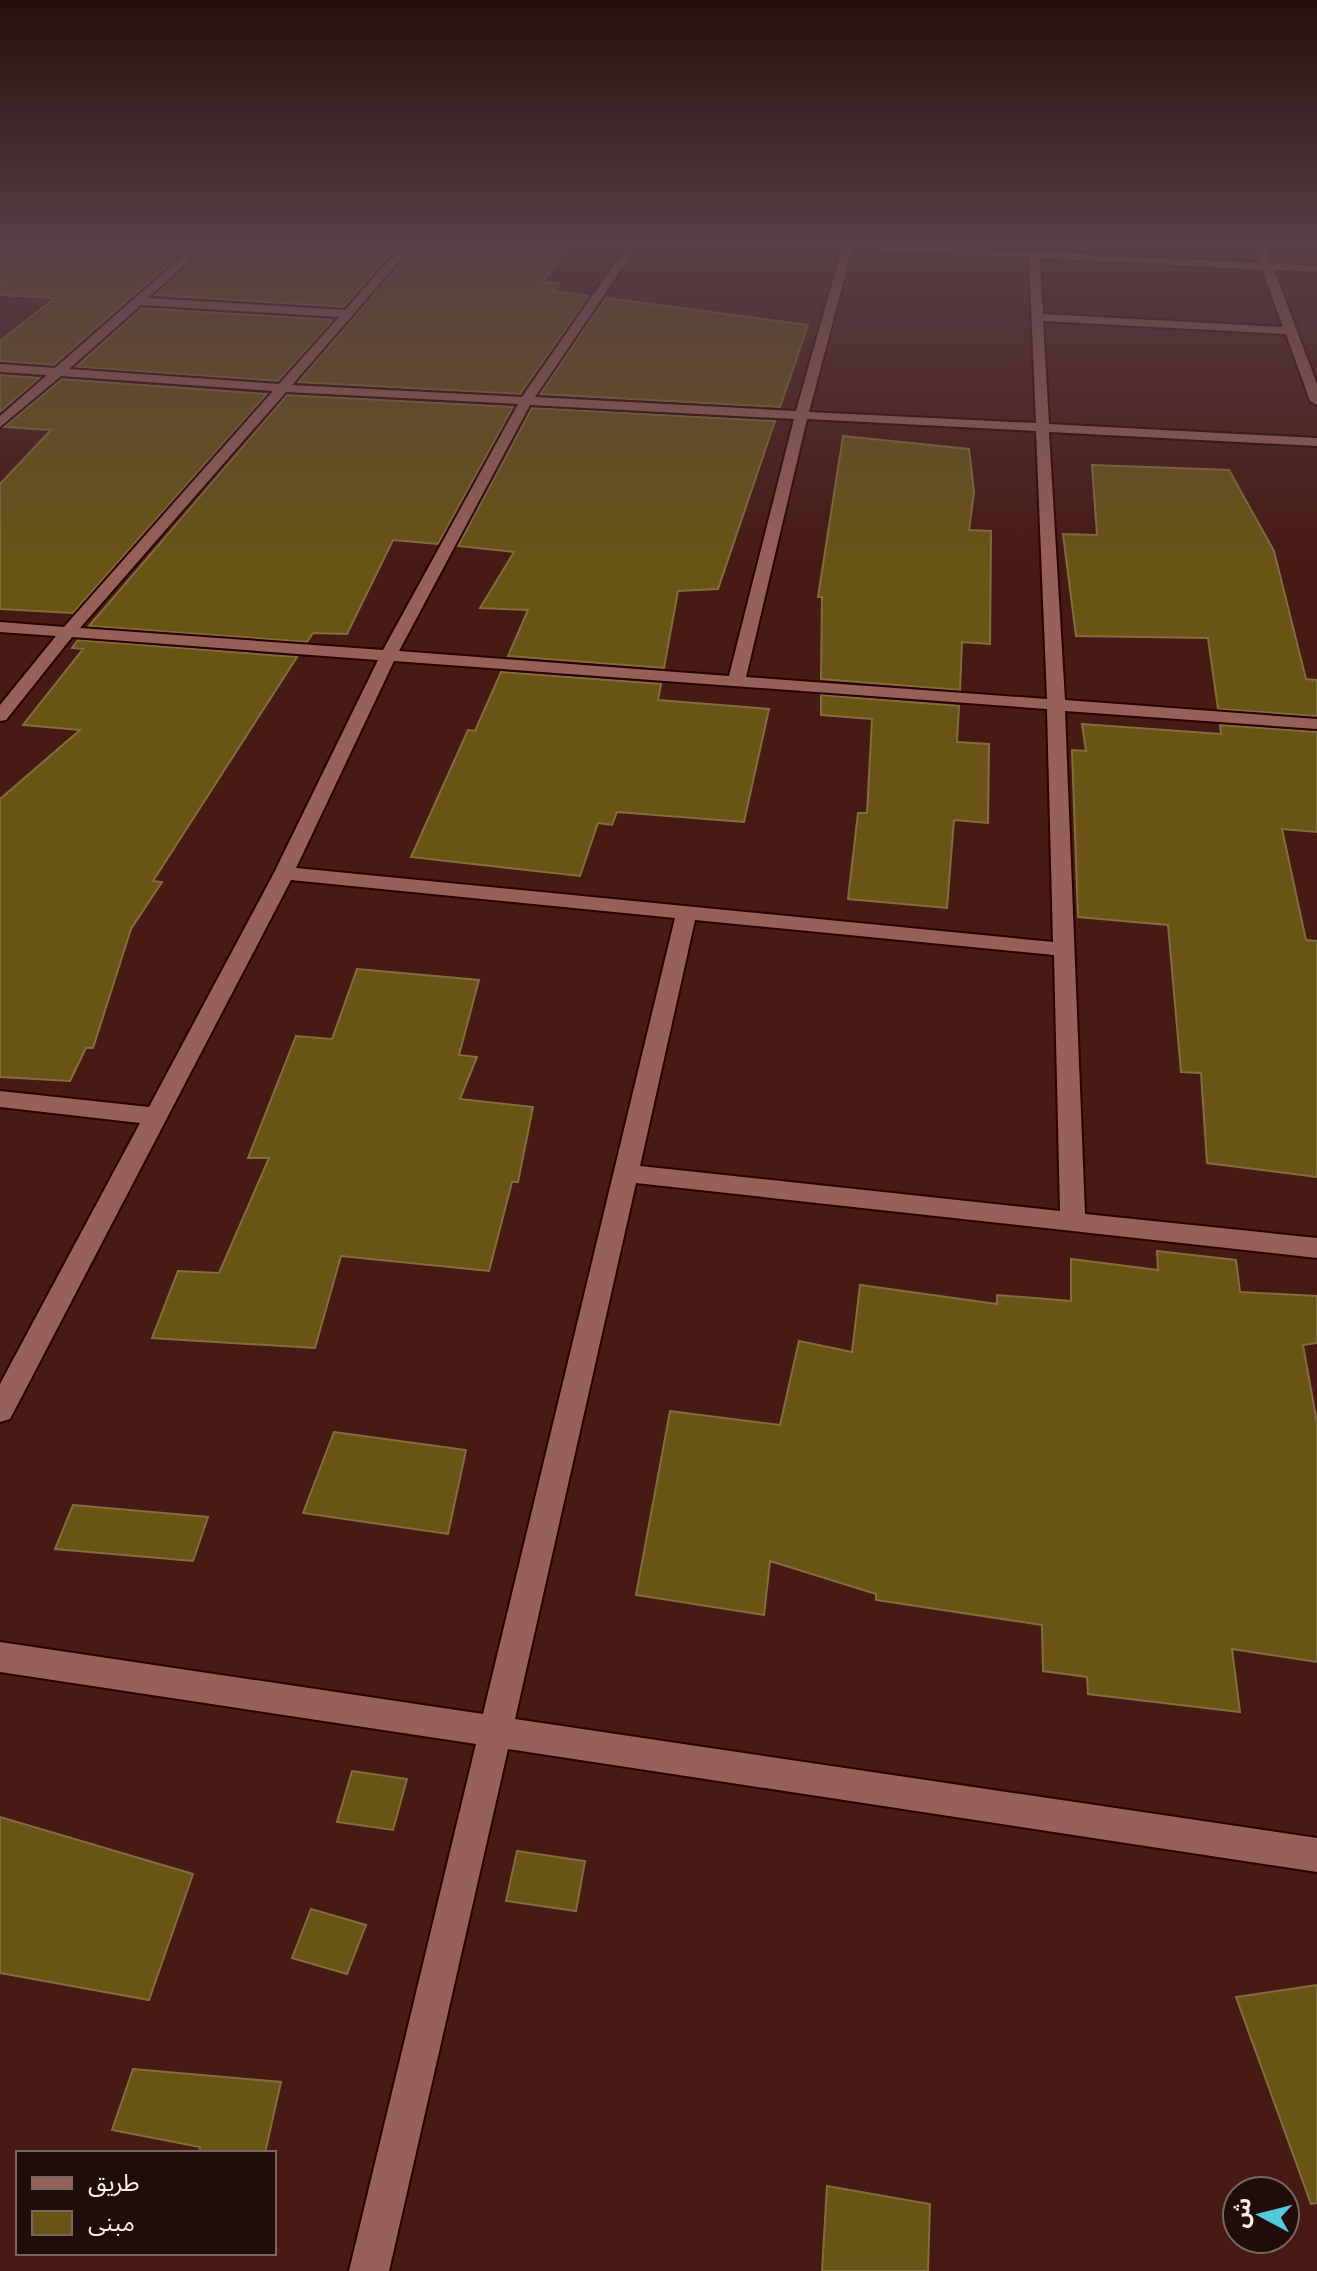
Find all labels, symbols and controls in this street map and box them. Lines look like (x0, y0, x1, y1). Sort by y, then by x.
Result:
legend (16, 2151, 276, 2255)
text: طريق (88, 2165, 140, 2198)
north arrow (1221, 2175, 1301, 2255)
text: ش (1223, 2196, 1257, 2229)
text: مبنى (88, 2205, 135, 2238)

